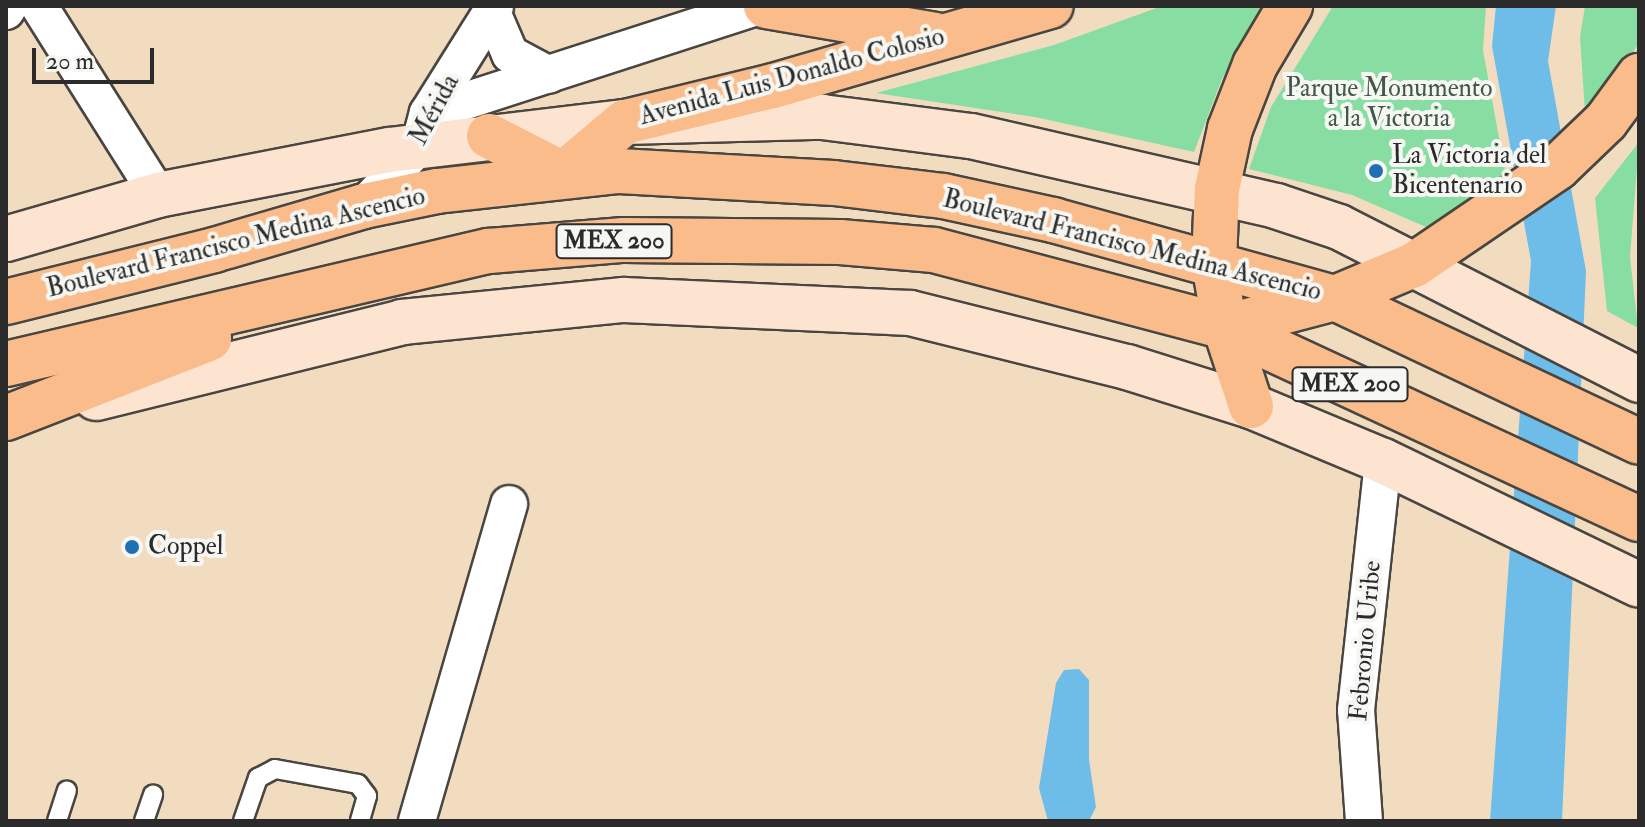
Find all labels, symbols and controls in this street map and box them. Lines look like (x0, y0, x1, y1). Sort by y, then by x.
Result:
street label: Avenida Luis Donaldo Colosio (636, 21, 948, 133)
scale bar (36, 32, 158, 82)
text: 20 m (46, 46, 94, 77)
street label: Mérida (403, 69, 467, 151)
park label: Parque Monumento a la Victoria (1285, 73, 1493, 134)
place label: La Victoria del Bicentenario (1392, 140, 1547, 202)
marker: La Victoria del Bicentenario (1367, 162, 1385, 180)
street label: Boulevard Francisco Medina Ascencio (44, 181, 428, 305)
street label: Boulevard Francisco Medina Ascencio (940, 184, 1324, 308)
road number: MEX 200 (554, 221, 674, 261)
road number: MEX 200 (1290, 364, 1410, 404)
place label: Coppel (148, 531, 223, 563)
marker: Coppel (123, 538, 141, 556)
street label: Febronio Uribe (1343, 560, 1389, 722)

